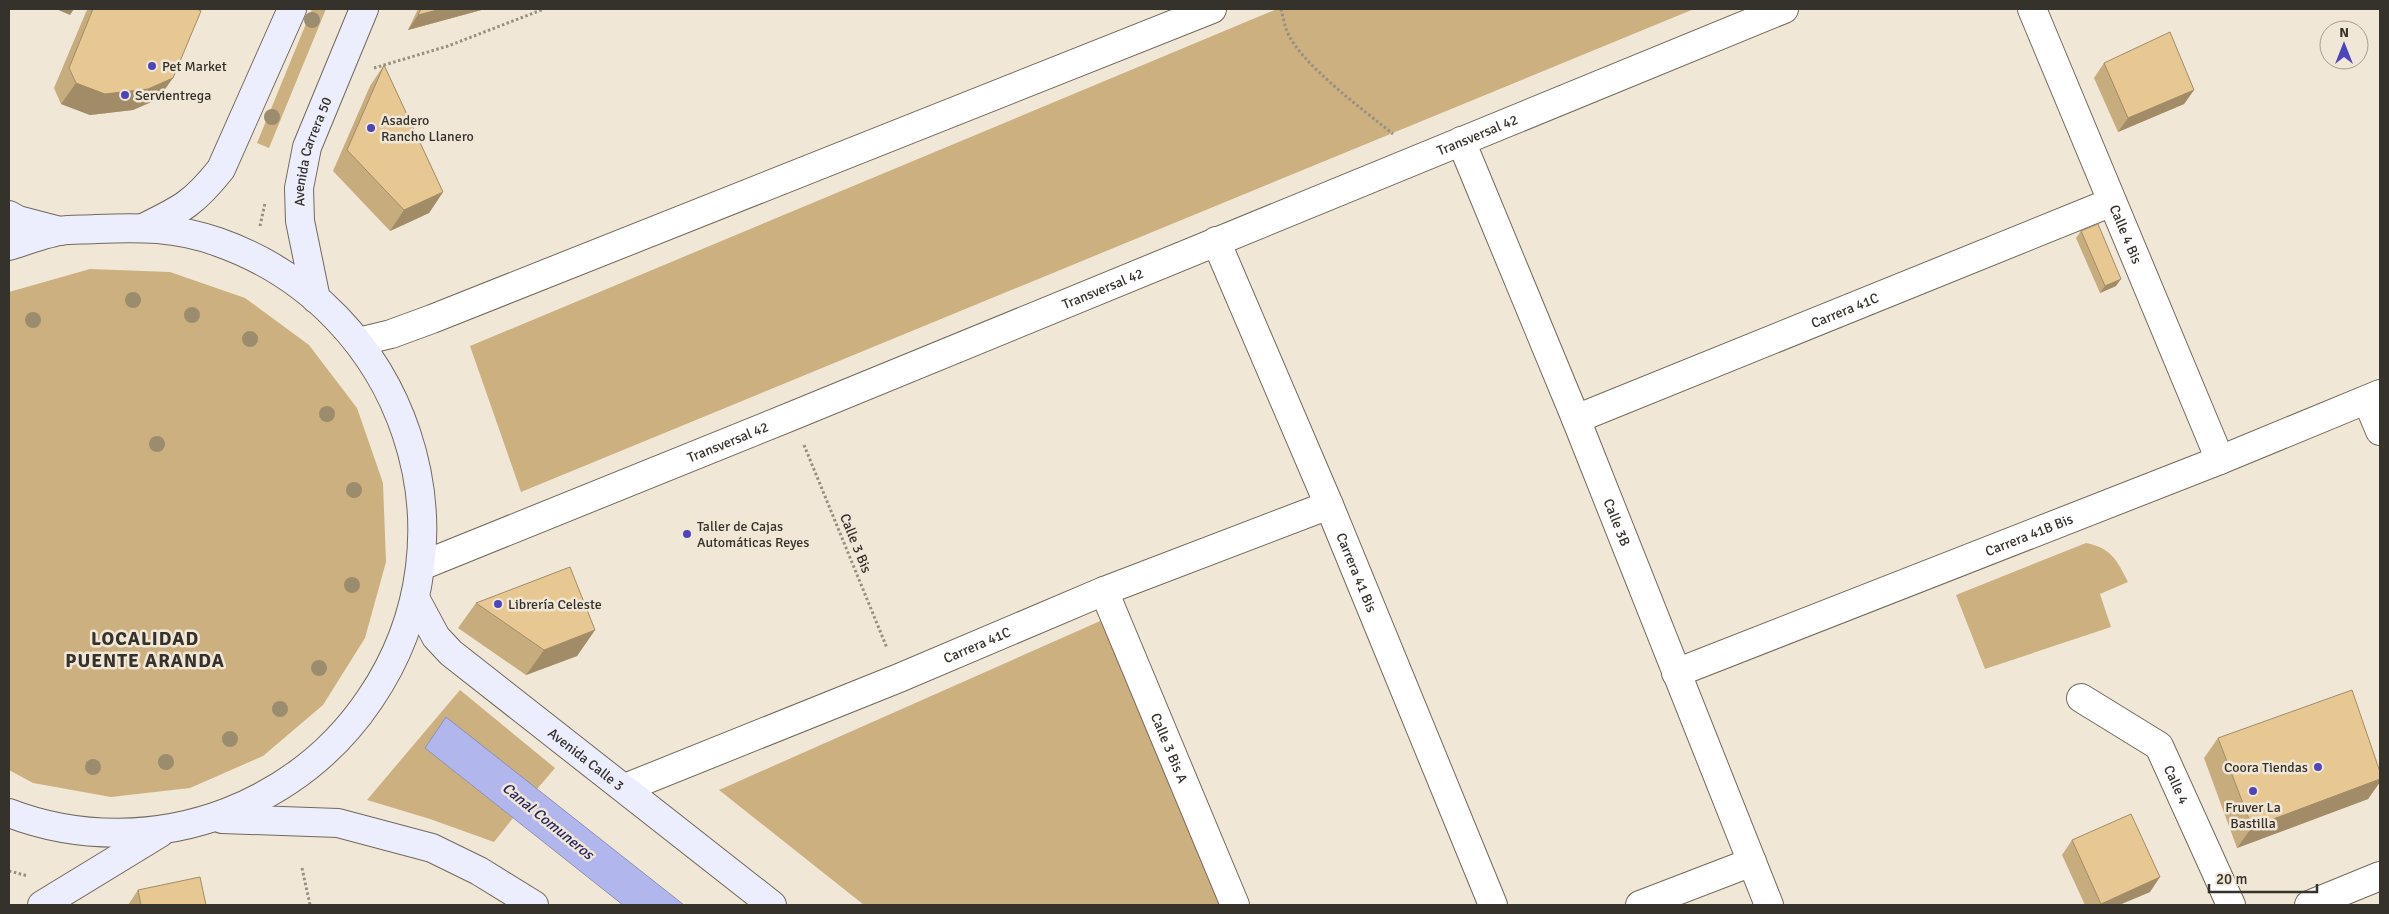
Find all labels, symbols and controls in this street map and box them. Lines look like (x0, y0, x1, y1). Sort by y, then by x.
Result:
north arrow (2319, 20, 2369, 70)
text: N (2339, 24, 2349, 41)
place label: Pet Market (162, 58, 227, 75)
marker: Pet Market (146, 60, 158, 72)
place label: Servientrega (135, 87, 211, 104)
marker: Servientrega (119, 89, 131, 101)
street label: Avenida Carrera 50 (291, 95, 336, 207)
street label: Transversal 42 (1435, 111, 1521, 159)
place label: Asadero Rancho Llanero (381, 112, 474, 145)
marker: Asadero Rancho Llanero (365, 122, 377, 134)
street label: Calle 4 Bis (2106, 202, 2145, 267)
street label: Transversal 42 (1060, 265, 1146, 313)
street label: Carrera 41C (1809, 289, 1881, 332)
street label: Transversal 42 (685, 418, 771, 466)
street label: Calle 3B (1600, 496, 1634, 549)
street label: Carrera 41B Bis (1983, 510, 2075, 560)
street label: Calle 3 Bis (836, 511, 875, 575)
place label: Taller de Cajas Automáticas Reyes (697, 518, 810, 551)
marker: Taller de Cajas Automáticas Reyes (681, 528, 693, 540)
street label: Carrera 41 Bis (1332, 530, 1380, 615)
place label: Librería Celeste (508, 596, 602, 613)
marker: Librería Celeste (492, 598, 504, 610)
street label: Carrera 41C (941, 624, 1013, 667)
district label: LOCALIDAD PUENTE ARANDA (65, 627, 225, 673)
street label: Calle 3 Bis A (1147, 711, 1191, 786)
street label: Avenida Calle 3 (544, 724, 627, 794)
place label: Coora Tiendas (2224, 759, 2308, 776)
marker: Coora Tiendas (2312, 761, 2324, 773)
street label: Calle 4 (2160, 763, 2192, 807)
water label: Canal Comuneros (499, 779, 598, 864)
marker: Fruver La Bastilla (2247, 785, 2259, 797)
place label: Fruver La Bastilla (2225, 799, 2281, 832)
scale bar (2209, 862, 2316, 894)
text: 20 m (2216, 870, 2247, 888)

